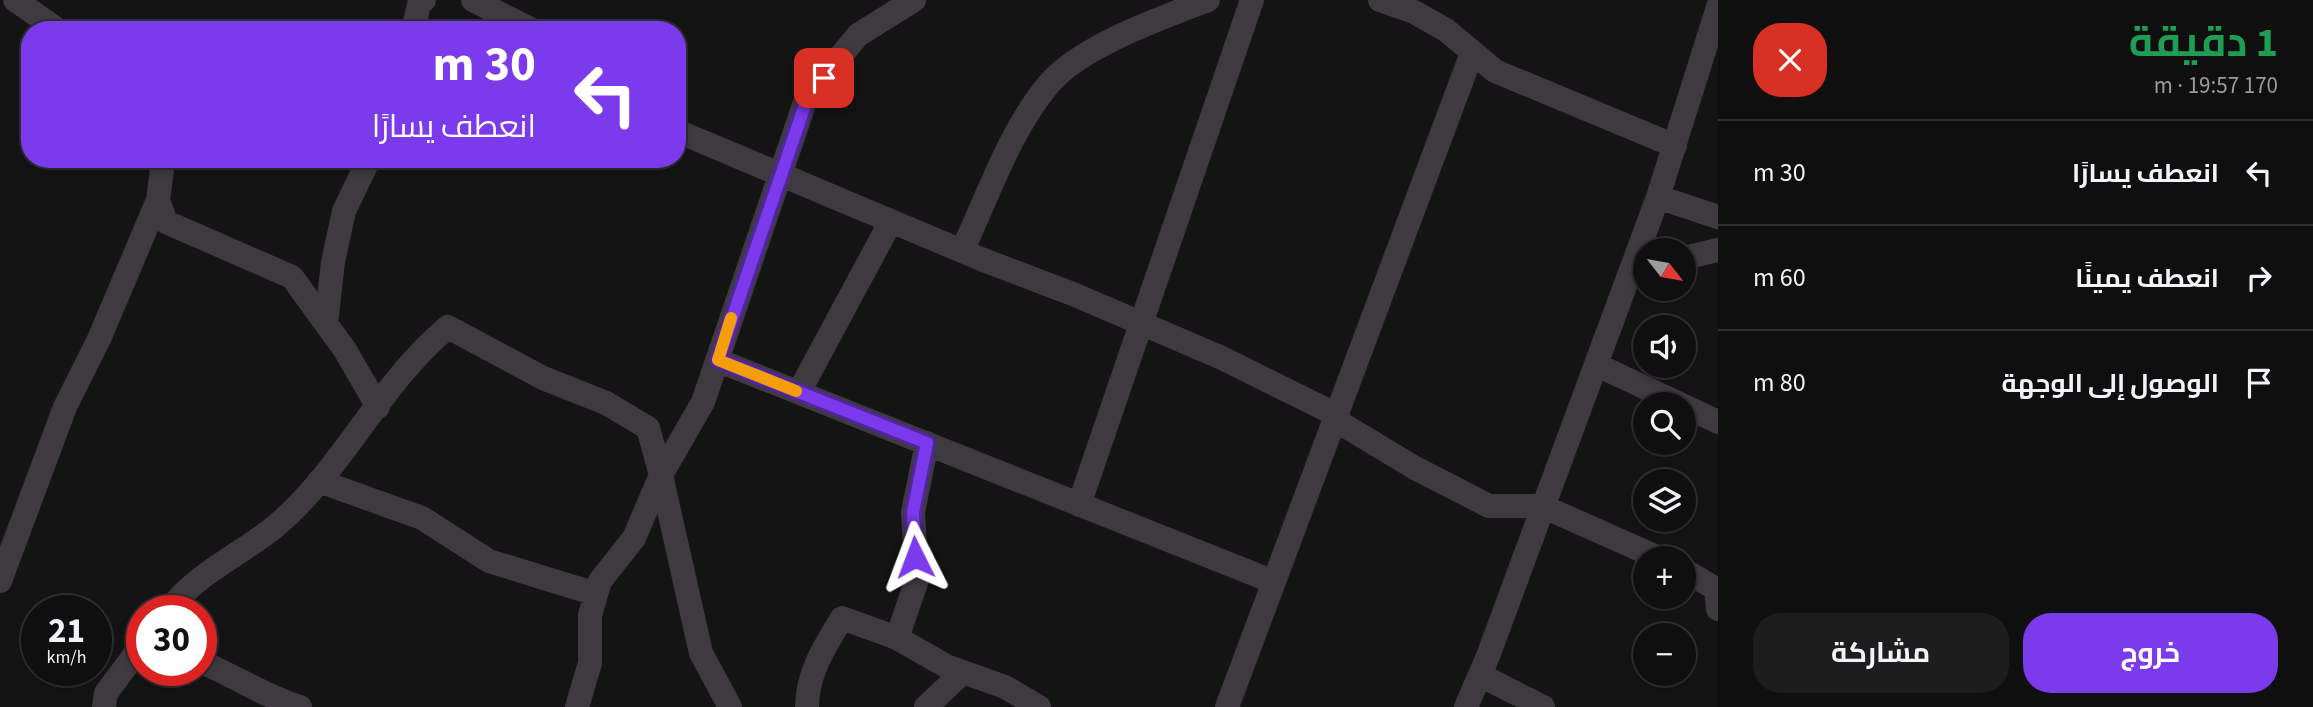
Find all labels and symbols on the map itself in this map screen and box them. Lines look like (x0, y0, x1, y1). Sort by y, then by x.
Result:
pin (794, 48, 854, 108)
north arrow (1633, 238, 1696, 301)
position arrow (878, 520, 952, 594)
speed limit sign: 30 (126, 595, 217, 686)

